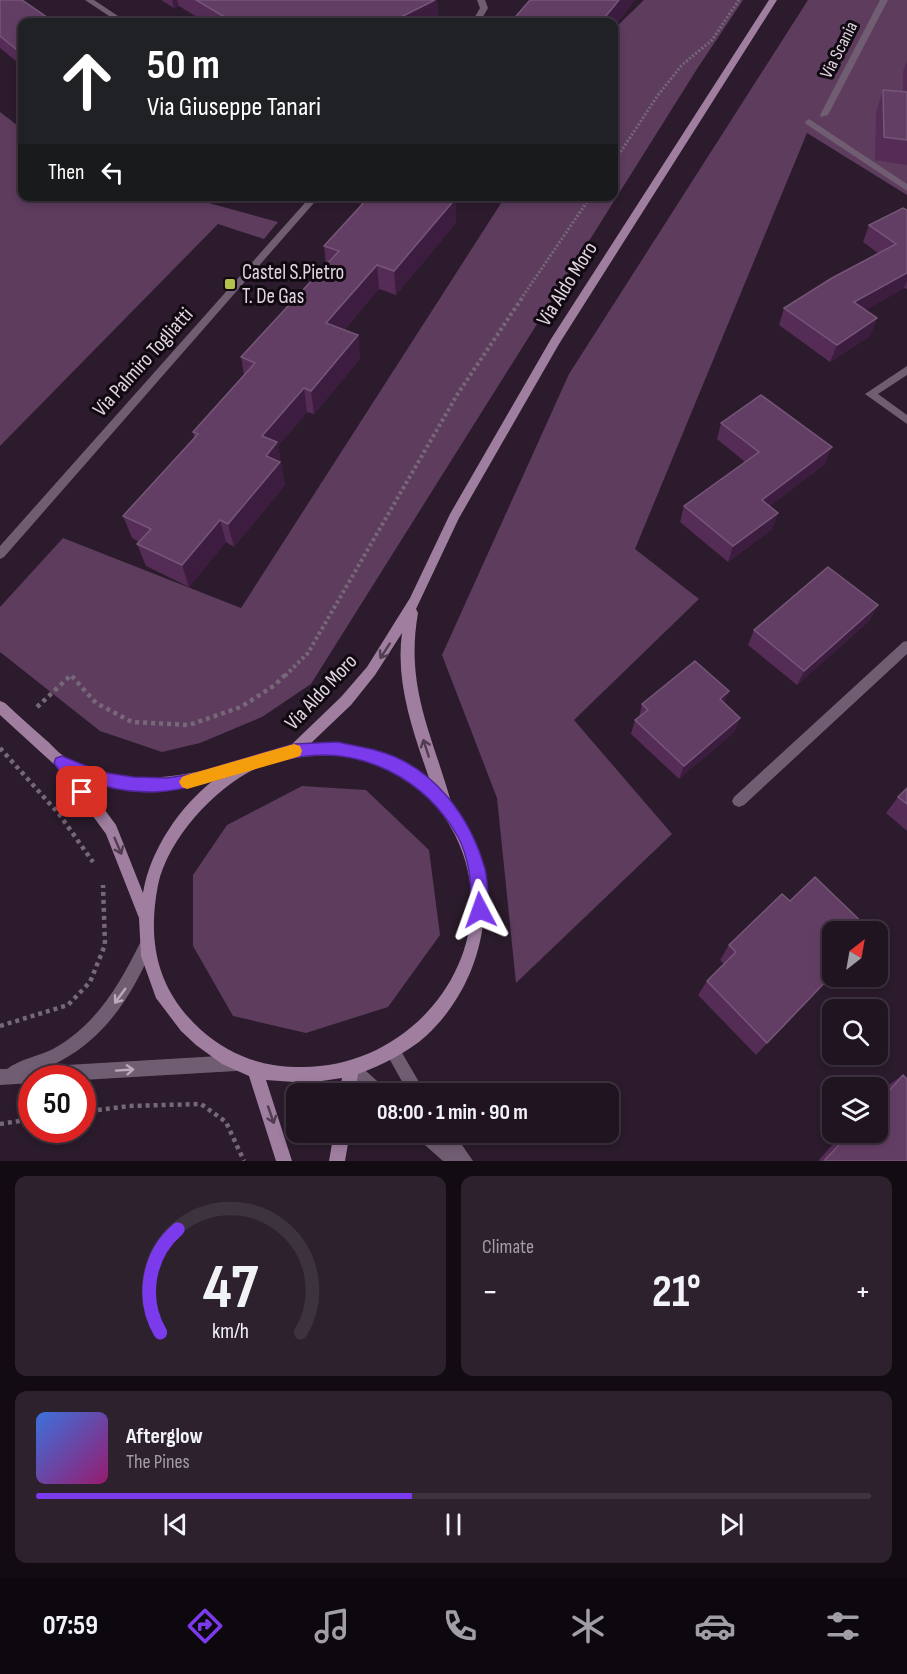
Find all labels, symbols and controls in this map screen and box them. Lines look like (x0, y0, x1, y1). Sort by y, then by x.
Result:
street label: Via Scania (816, 18, 862, 82)
text: 50 m (147, 40, 220, 91)
icon: ahead (48, 42, 126, 120)
text: Via Giuseppe Tanari (147, 91, 321, 123)
icon: left (96, 156, 129, 189)
text: Then (48, 159, 84, 186)
street label: Via Aldo Moro (531, 237, 603, 331)
place label: Castel S.Pietro T. De Gas (242, 260, 344, 309)
marker: Castel S.Pietro T. De Gas (223, 277, 237, 291)
street label: Via Palmiro Togliatti (88, 302, 198, 422)
one-way arrow (378, 642, 391, 659)
street label: Via Aldo Moro (280, 649, 362, 735)
one-way arrow (420, 739, 431, 758)
pin (56, 766, 107, 817)
icon: arrive (65, 775, 98, 808)
one-way arrow (113, 836, 124, 855)
position arrow (448, 878, 512, 942)
north arrow (822, 921, 888, 987)
map controls (822, 921, 888, 1143)
one-way arrow (114, 988, 126, 1004)
button: search (822, 999, 888, 1065)
one-way arrow (114, 1064, 134, 1075)
speed limit sign: 50 (18, 1065, 96, 1143)
button: layers (822, 1077, 888, 1143)
text: 08:00 · 1 min · 90 m (377, 1099, 528, 1126)
one-way arrow (266, 1105, 277, 1124)
text: Climate (482, 1235, 534, 1259)
text: 47 (203, 1251, 259, 1326)
text: 21° (652, 1265, 701, 1320)
text: − (482, 1272, 498, 1312)
text: + (855, 1272, 871, 1312)
text: km/h (212, 1319, 249, 1344)
text: Afterglow (126, 1423, 203, 1450)
text: The Pines (126, 1450, 190, 1474)
icon: previous (159, 1508, 192, 1541)
icon: pause (437, 1508, 470, 1541)
icon: next (715, 1508, 748, 1541)
icon: directions (184, 1605, 226, 1647)
icon: music (311, 1605, 353, 1647)
icon: phone (439, 1605, 481, 1647)
icon: climate (567, 1605, 609, 1647)
icon: car (694, 1605, 736, 1647)
icon: filters (822, 1605, 864, 1647)
text: 07:59 (43, 1610, 98, 1642)

